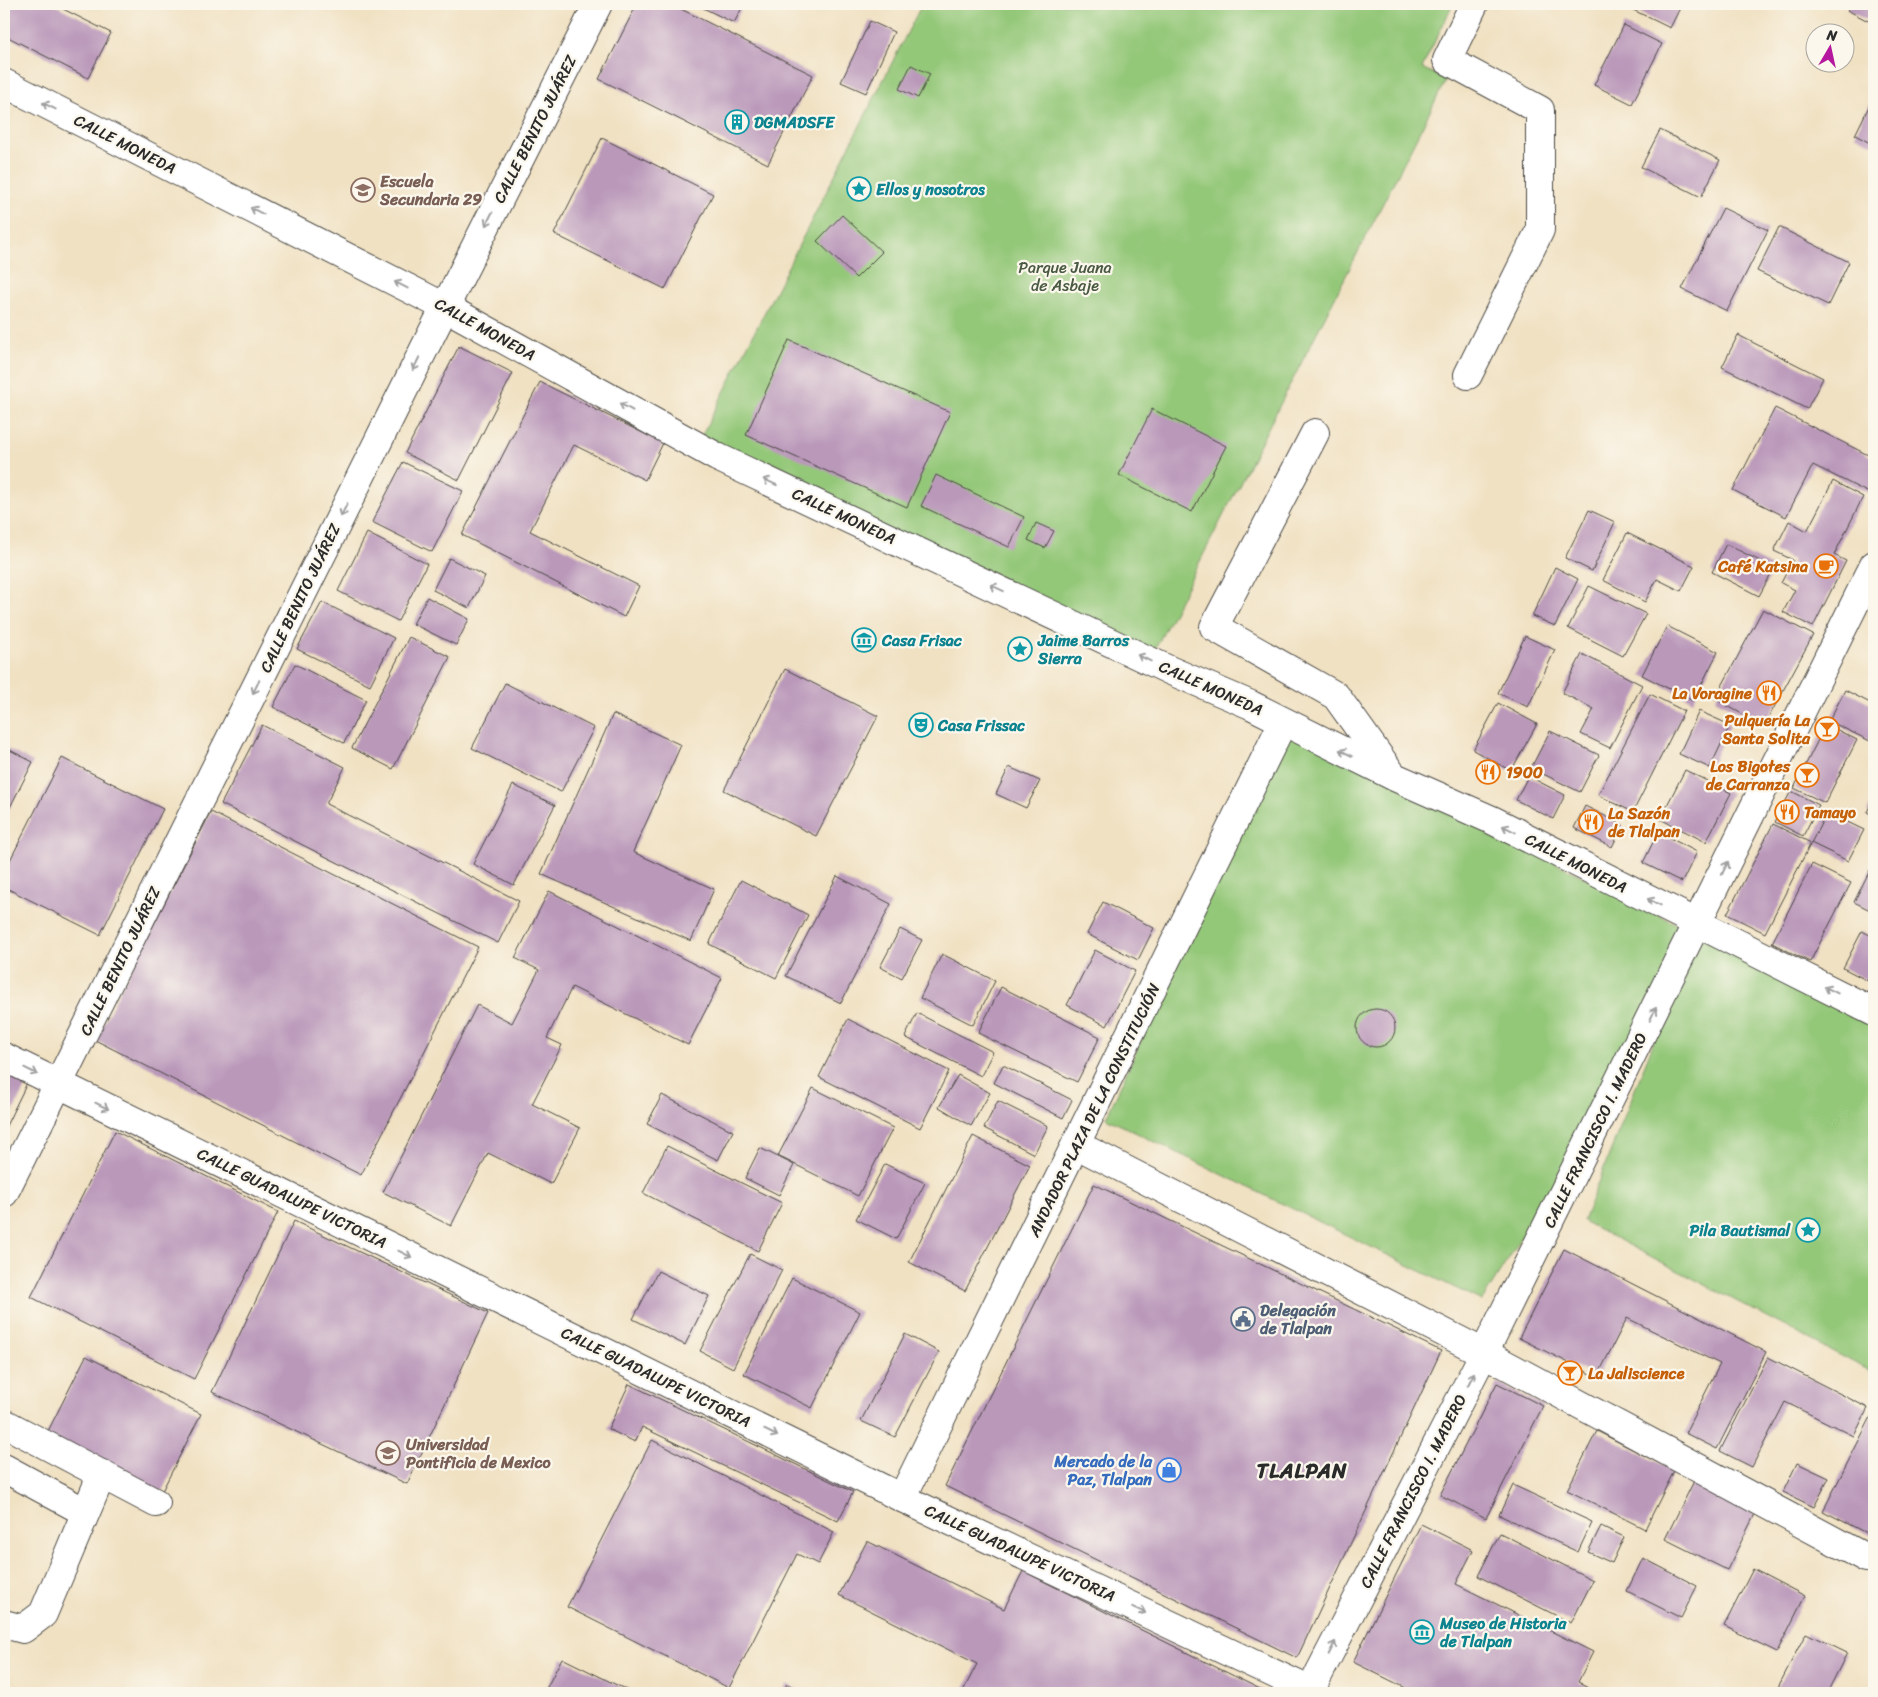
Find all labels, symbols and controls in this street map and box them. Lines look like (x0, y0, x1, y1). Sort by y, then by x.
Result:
north arrow (1806, 22, 1856, 72)
text: N (1824, 22, 1839, 49)
street label: CALLE BENITO JUÁREZ (485, 49, 585, 208)
one-way arrow (42, 101, 57, 110)
street label: CALLE MONEDA (69, 106, 181, 182)
place label: DGMADSFE (754, 108, 835, 137)
building icon: DGMADSFE (724, 109, 750, 135)
place label: Escuela Secundaria 29 (379, 167, 482, 214)
place label: Ellos y nosotros (876, 175, 985, 204)
place icon: Ellos y nosotros (846, 176, 872, 202)
school or university icon: Escuela Secundaria 29 (350, 177, 376, 203)
one-way arrow (249, 206, 264, 216)
one-way arrow (484, 211, 493, 226)
park label: Parque Juana de Asbaje (1018, 253, 1112, 300)
one-way arrow (394, 280, 409, 290)
street label: CALLE MONEDA (429, 289, 541, 369)
one-way arrow (411, 356, 421, 371)
one-way arrow (619, 402, 634, 412)
one-way arrow (763, 477, 778, 486)
street label: CALLE MONEDA (787, 479, 901, 553)
one-way arrow (339, 502, 348, 517)
street label: CALLE BENITO JUÁREZ (251, 518, 349, 678)
place label: Café Katsina (1717, 552, 1808, 581)
cafe icon: Café Katsina (1813, 553, 1839, 579)
one-way arrow (990, 582, 1005, 592)
place label: Casa Frisac (881, 626, 963, 655)
place label: Jaime Barros Sierra (1037, 626, 1130, 673)
museum icon: Casa Frisac (851, 627, 877, 653)
place icon: Jaime Barros Sierra (1007, 636, 1033, 662)
one-way arrow (1137, 652, 1152, 662)
street label: CALLE MONEDA (1154, 652, 1268, 724)
one-way arrow (251, 679, 261, 694)
place label: La Voragine (1672, 679, 1753, 708)
restaurant icon: La Voragine (1756, 680, 1782, 706)
place label: Pulquería La Santa Solita (1721, 706, 1811, 753)
place label: Casa Frissac (937, 711, 1025, 740)
theatre icon: Casa Frissac (908, 712, 934, 738)
bar icon: Pulquería La Santa Solita (1814, 716, 1840, 742)
one-way arrow (1338, 748, 1353, 758)
place label: Los Bigotes de Carranza (1706, 752, 1791, 799)
place label: 1900 (1506, 758, 1543, 787)
restaurant icon: 1900 (1475, 759, 1501, 785)
bar icon: Los Bigotes de Carranza (1794, 762, 1820, 788)
place label: Tamayo (1804, 798, 1856, 827)
place label: La Sazón de Tlalpan (1608, 799, 1680, 846)
restaurant icon: Tamayo (1774, 799, 1800, 825)
restaurant icon: La Sazón de Tlalpan (1578, 809, 1604, 835)
one-way arrow (1501, 824, 1516, 834)
street label: CALLE MONEDA (1520, 825, 1632, 901)
one-way arrow (1720, 861, 1730, 876)
street label: CALLE BENITO JUÁREZ (71, 881, 169, 1041)
one-way arrow (1647, 897, 1662, 906)
street label: ANDADOR PLAZA DE LA CONSTITUCIÓN (1019, 978, 1168, 1243)
one-way arrow (1824, 985, 1839, 994)
one-way arrow (1648, 1007, 1658, 1022)
street label: CALLE FRANCISCO I. MADERO (1535, 1027, 1655, 1233)
one-way arrow (23, 1066, 38, 1076)
one-way arrow (94, 1101, 109, 1111)
street label: CALLE GUADALUPE VICTORIA (192, 1139, 392, 1257)
place label: Pila Bautismal (1689, 1216, 1791, 1245)
place icon: Pila Bautismal (1795, 1217, 1821, 1243)
one-way arrow (398, 1249, 413, 1259)
place label: Delegación de Tlalpan (1260, 1296, 1336, 1343)
public building icon: Delegación de Tlalpan (1230, 1306, 1256, 1332)
street label: CALLE GUADALUPE VICTORIA (556, 1318, 756, 1436)
place label: La Jaliscience (1588, 1359, 1685, 1388)
bar icon: La Jaliscience (1557, 1360, 1583, 1386)
one-way arrow (1467, 1372, 1476, 1387)
street label: CALLE FRANCISCO I. MADERO (1351, 1389, 1475, 1593)
one-way arrow (763, 1429, 778, 1439)
place label: Universidad Pontificia de Mexico (406, 1430, 551, 1477)
school or university icon: Universidad Pontificia de Mexico (375, 1440, 401, 1466)
place label: Mercado de la Paz, Tlalpan (1053, 1447, 1153, 1494)
district label: TLALPAN (1256, 1452, 1348, 1490)
shop icon: Mercado de la Paz, Tlalpan (1156, 1457, 1182, 1483)
street label: CALLE GUADALUPE VICTORIA (920, 1496, 1120, 1610)
one-way arrow (1131, 1605, 1146, 1615)
place label: Museo de Historia de Tlalpan (1439, 1609, 1567, 1656)
museum icon: Museo de Historia de Tlalpan (1409, 1619, 1435, 1645)
one-way arrow (1327, 1640, 1337, 1655)

